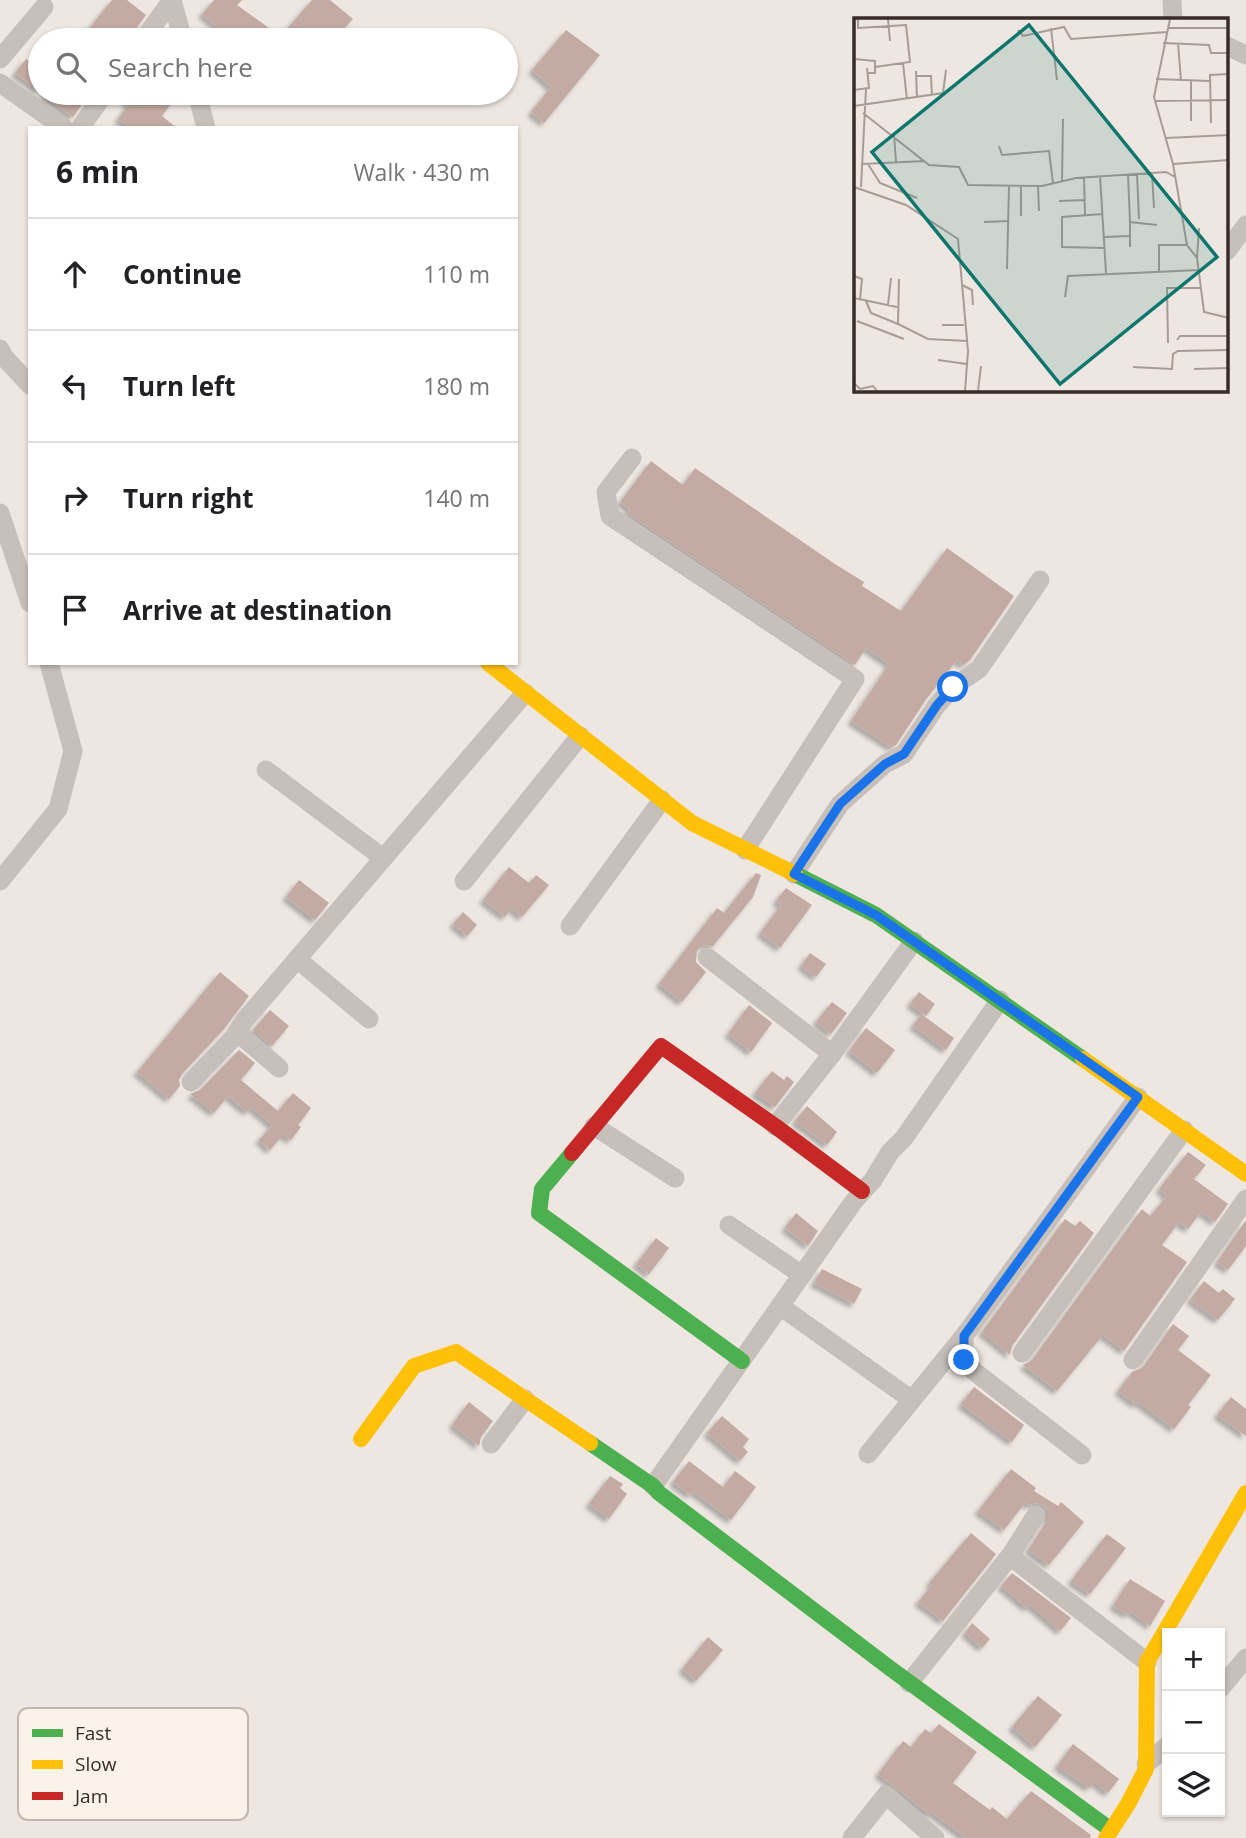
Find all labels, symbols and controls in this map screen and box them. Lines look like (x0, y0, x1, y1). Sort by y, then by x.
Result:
inset map (854, 18, 1228, 392)
search box (28, 28, 518, 105)
icon: search (52, 48, 90, 86)
text: Search here (108, 49, 253, 85)
text: 6 min (56, 151, 139, 192)
text: Walk · 430 m (353, 156, 490, 188)
icon: ahead (56, 255, 94, 293)
text: Continue (123, 256, 242, 292)
text: 110 m (423, 258, 490, 290)
icon: left (56, 367, 94, 405)
text: Turn left (123, 368, 235, 404)
text: 180 m (423, 370, 490, 402)
icon: right (56, 479, 94, 517)
text: Turn right (123, 480, 254, 516)
text: 140 m (423, 482, 490, 514)
icon: arrive (56, 591, 94, 629)
text: Arrive at destination (123, 592, 392, 628)
route start (937, 671, 968, 702)
route end (948, 1344, 979, 1375)
map controls (1162, 1628, 1225, 1817)
button: + (1162, 1628, 1225, 1691)
button: − (1162, 1691, 1225, 1754)
legend (18, 1708, 248, 1820)
text: Fast (75, 1720, 111, 1746)
text: Slow (75, 1751, 117, 1777)
button: layers (1162, 1754, 1225, 1817)
text: Jam (73, 1783, 108, 1809)

